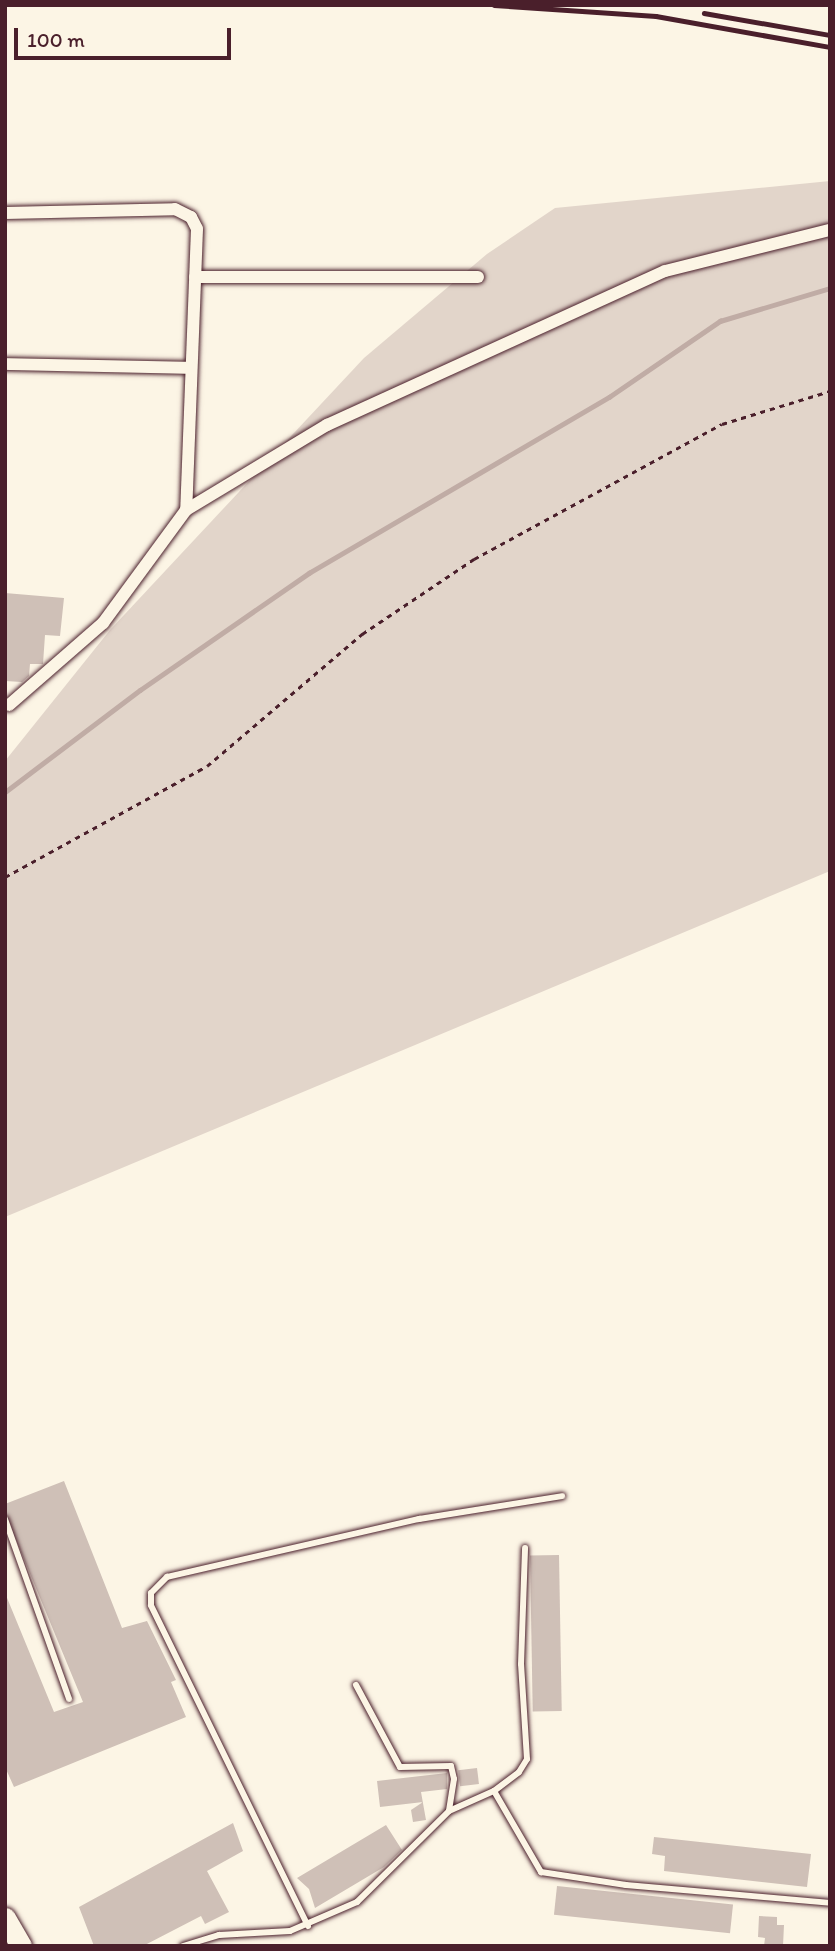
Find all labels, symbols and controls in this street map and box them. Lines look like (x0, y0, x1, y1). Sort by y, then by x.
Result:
scale bar (18, 14, 234, 58)
text: 100 m (27, 27, 85, 52)

